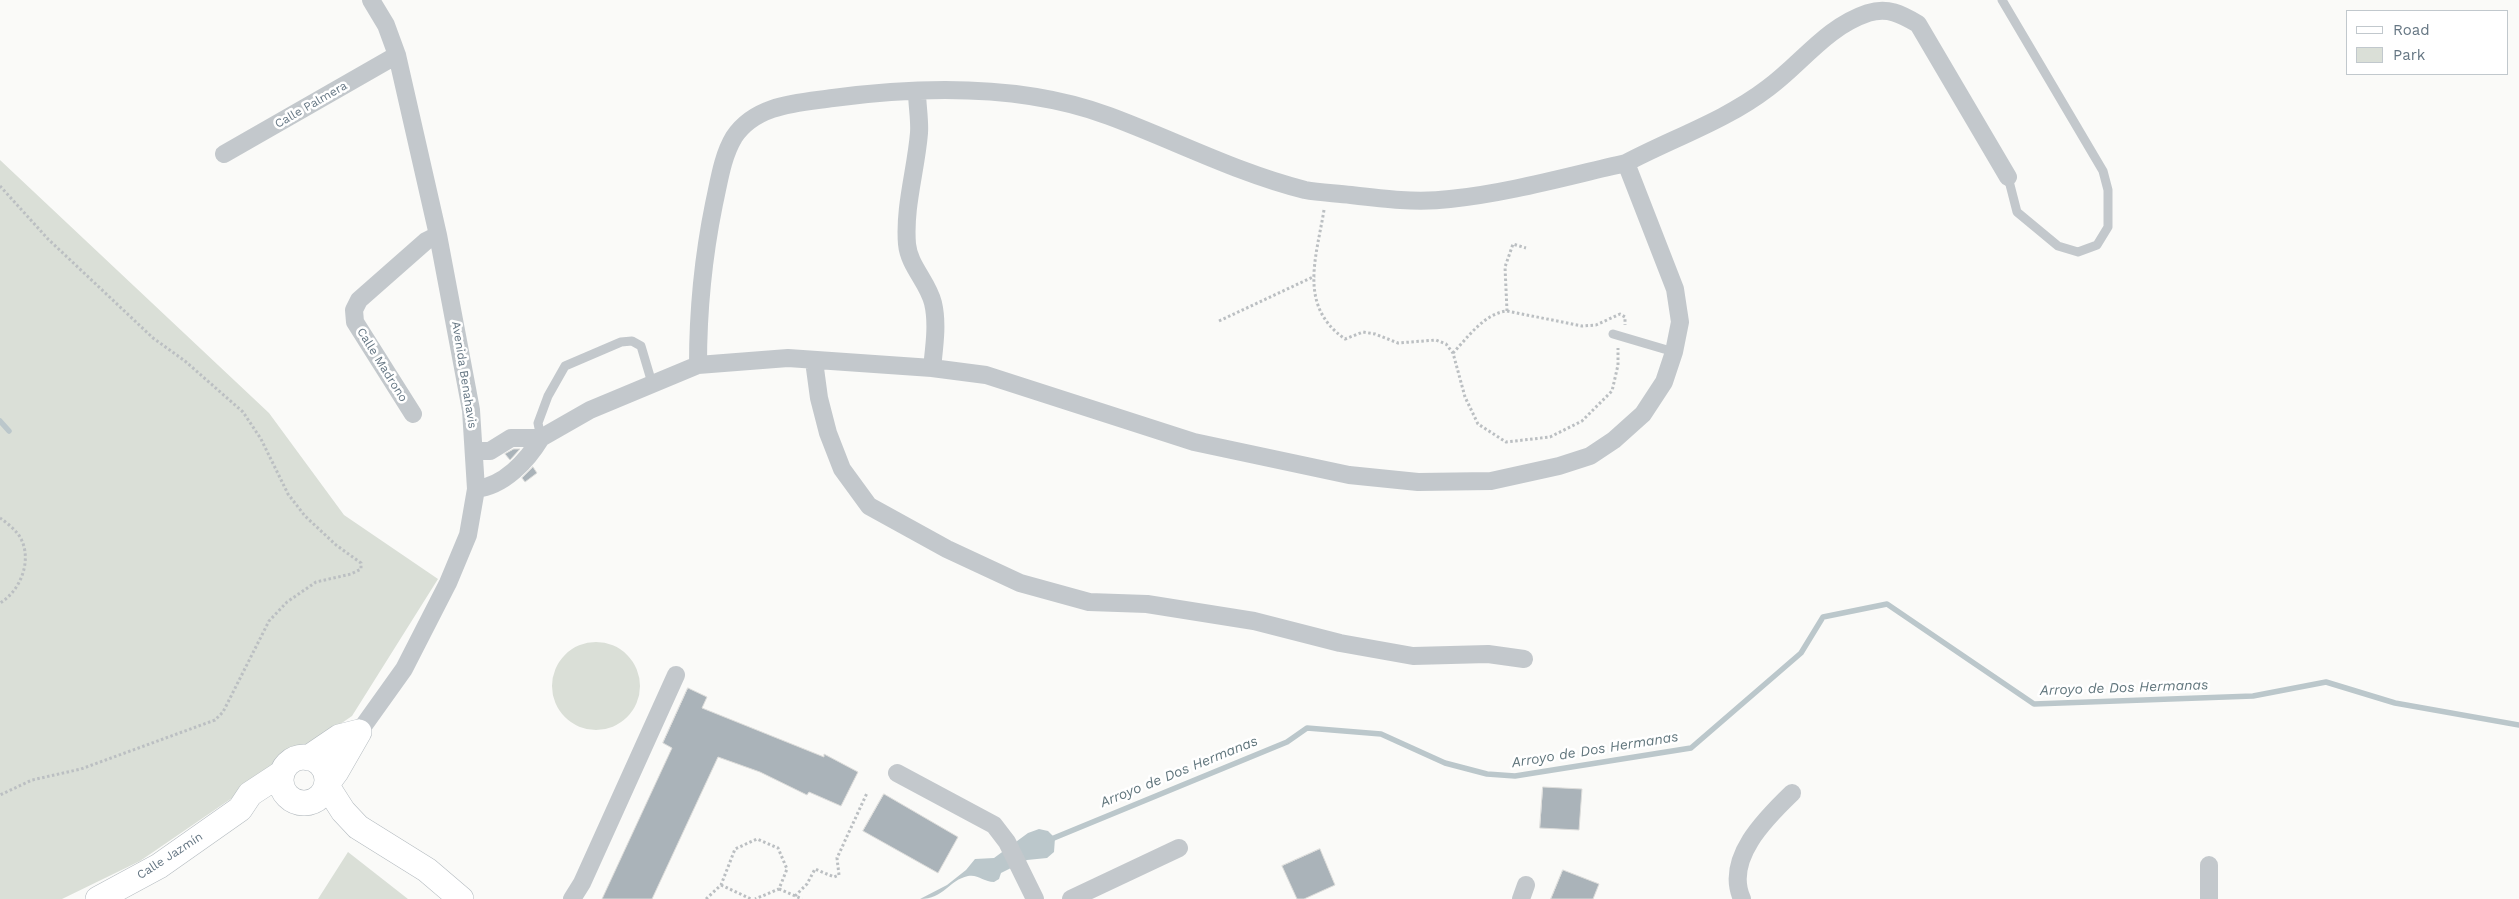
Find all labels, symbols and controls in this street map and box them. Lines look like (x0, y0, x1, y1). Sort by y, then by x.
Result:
legend (2346, 10, 2509, 75)
text: Road (2393, 21, 2430, 39)
text: Park (2393, 46, 2425, 64)
street label: Calle Palmera (272, 79, 350, 131)
street label: Avenida Benahavis (448, 320, 480, 430)
street label: Calle Madrono (354, 325, 410, 405)
water label: Arroyo de Dos Hermanas (2039, 677, 2209, 699)
water label: Arroyo de Dos Hermanas (1510, 729, 1680, 771)
water label: Arroyo de Dos Hermanas (1098, 733, 1260, 811)
street label: Calle Jazmín (135, 829, 205, 883)

